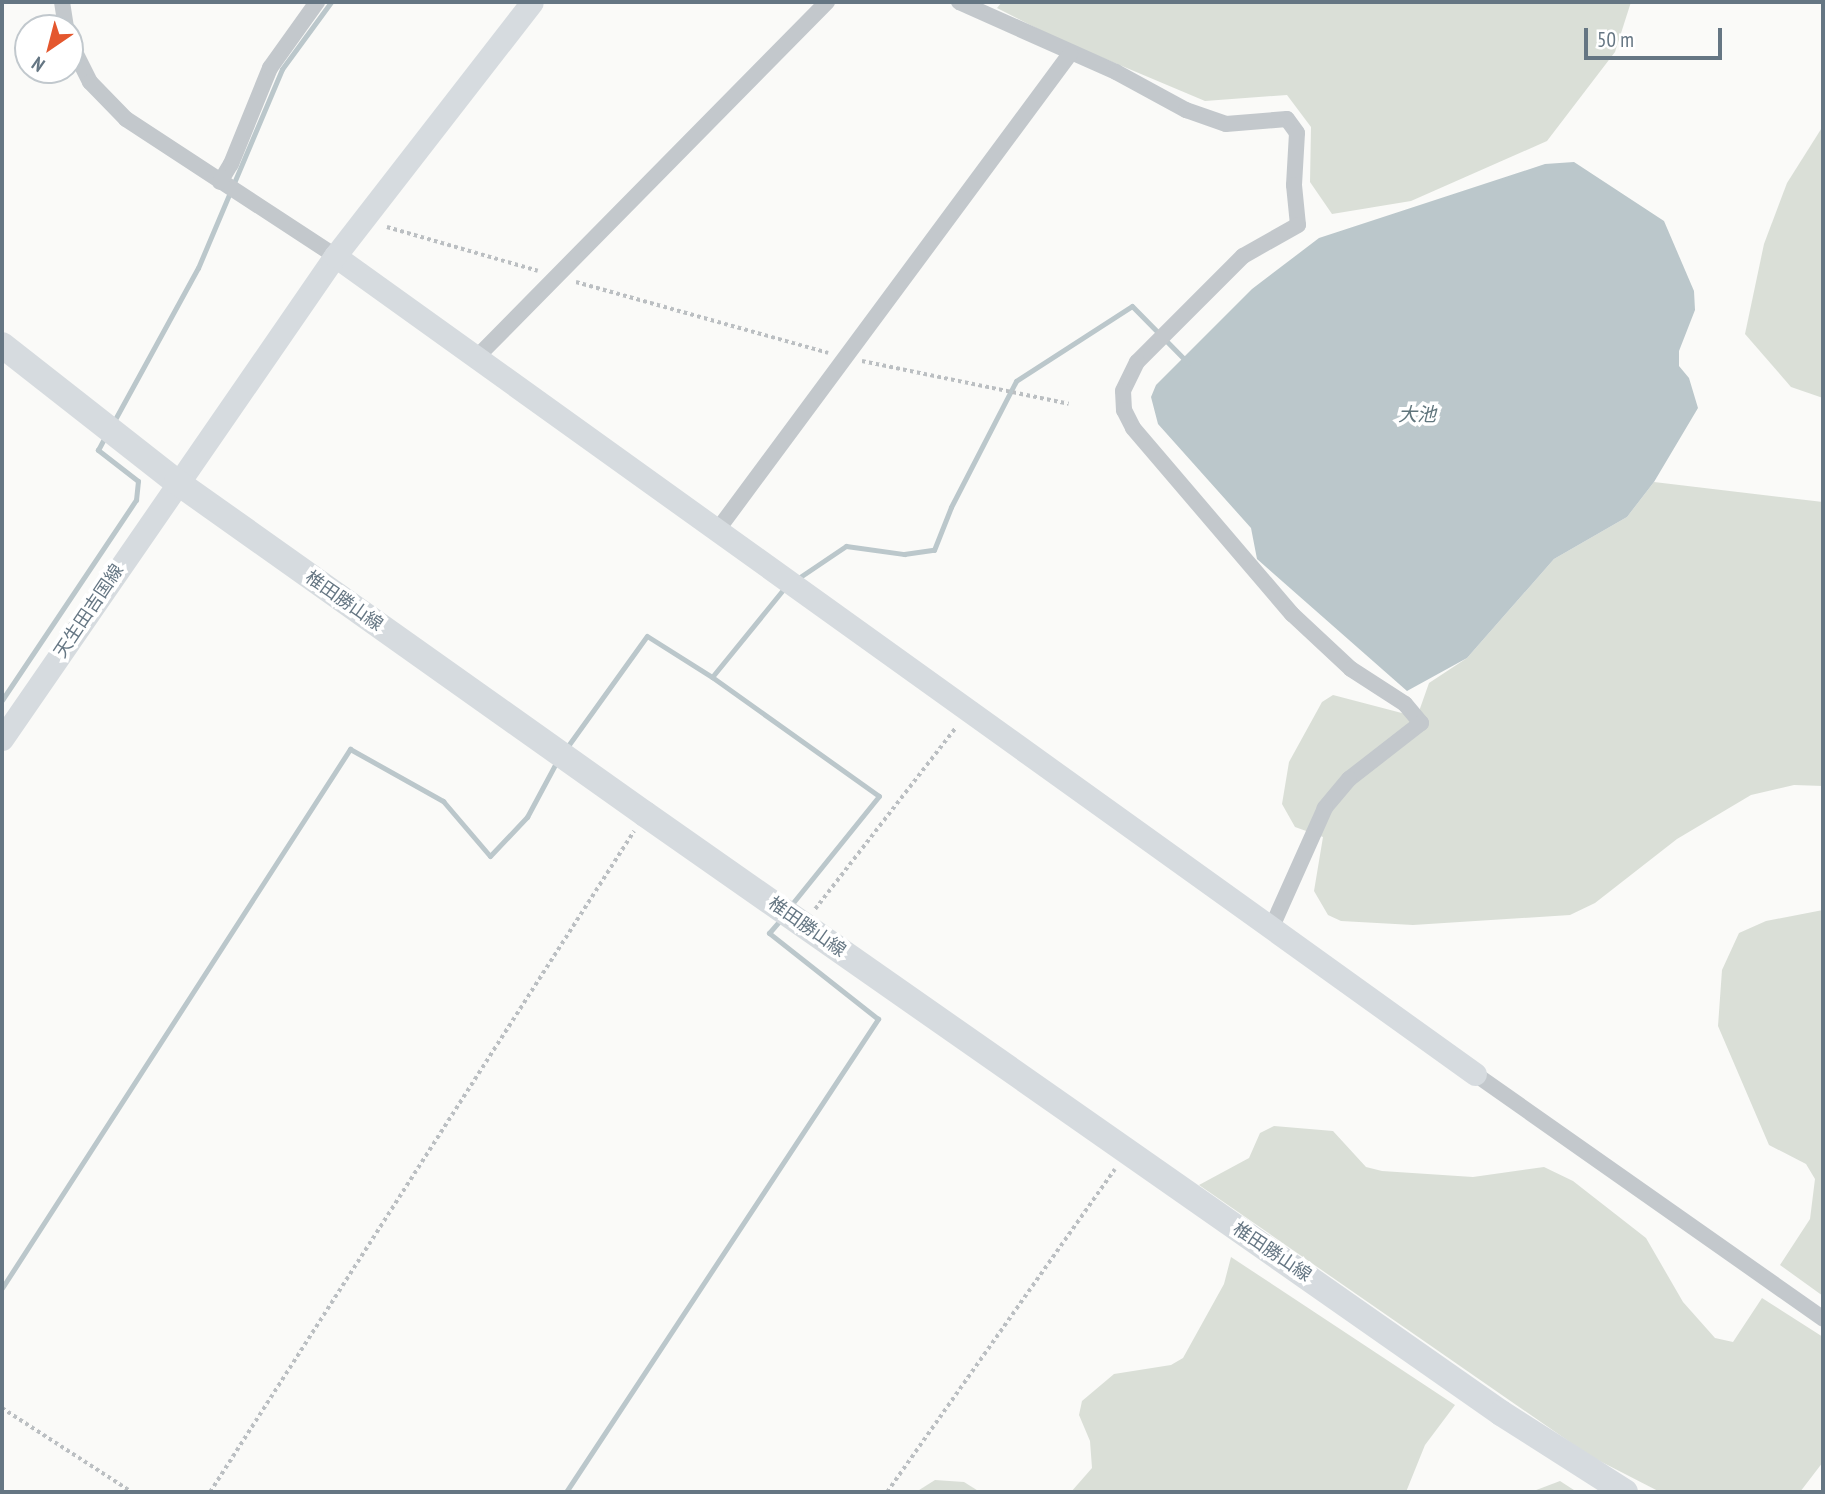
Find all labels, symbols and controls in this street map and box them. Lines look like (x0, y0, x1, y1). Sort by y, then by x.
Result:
north arrow (14, 14, 84, 84)
scale bar (1587, 14, 1725, 58)
text: 50 m (1597, 26, 1634, 53)
text: N (27, 52, 49, 77)
water label: 大池 (1398, 404, 1436, 426)
street label: 天生田吉国線 (50, 560, 128, 662)
street label: 椎田勝山線 (301, 566, 387, 636)
street label: 椎田勝山線 (764, 892, 850, 962)
street label: 椎田勝山線 (1229, 1218, 1315, 1286)

